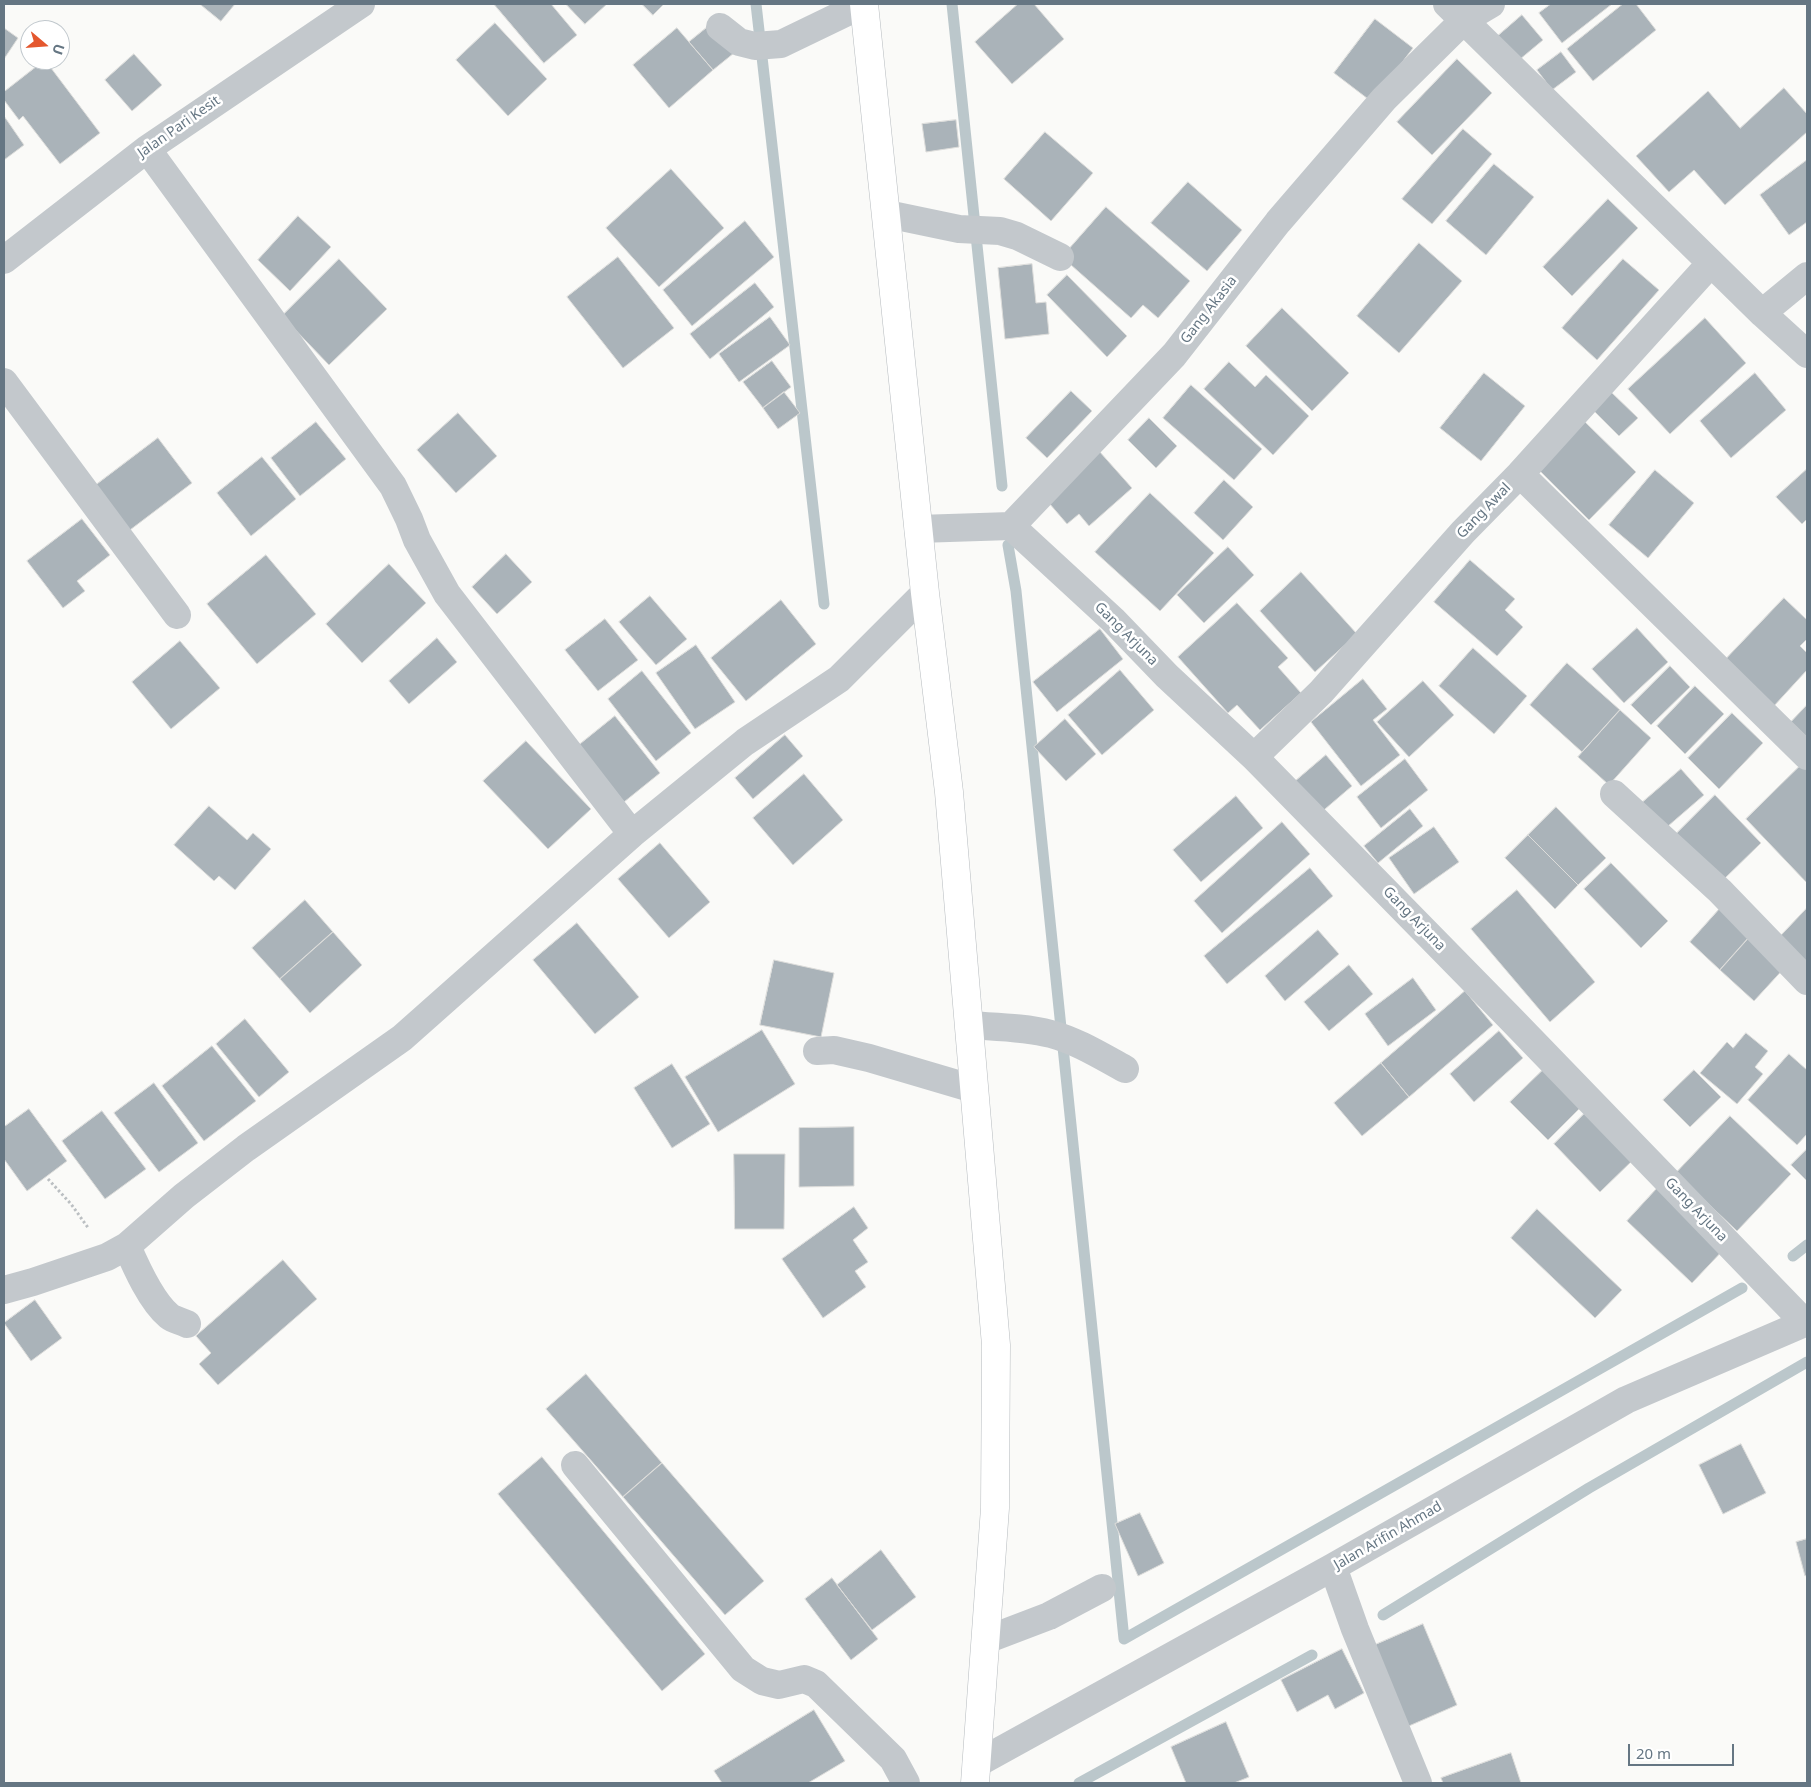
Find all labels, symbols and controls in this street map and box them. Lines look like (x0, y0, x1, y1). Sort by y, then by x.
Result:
north arrow (20, 20, 70, 70)
text: U (48, 42, 69, 57)
street label: Jalan Pari Kesit (135, 92, 223, 162)
street label: Gang Akasia (1177, 273, 1241, 347)
street label: Gang Awal (1454, 480, 1514, 542)
street label: Gang Arjuna (1091, 599, 1161, 669)
street label: Gang Arjuna (1379, 884, 1449, 954)
street label: Gang Arjuna (1661, 1175, 1731, 1245)
street label: Jalan Arifin Ahmad (1331, 1498, 1445, 1574)
scale bar (1631, 1734, 1737, 1766)
text: 20 m (1636, 1743, 1671, 1763)

